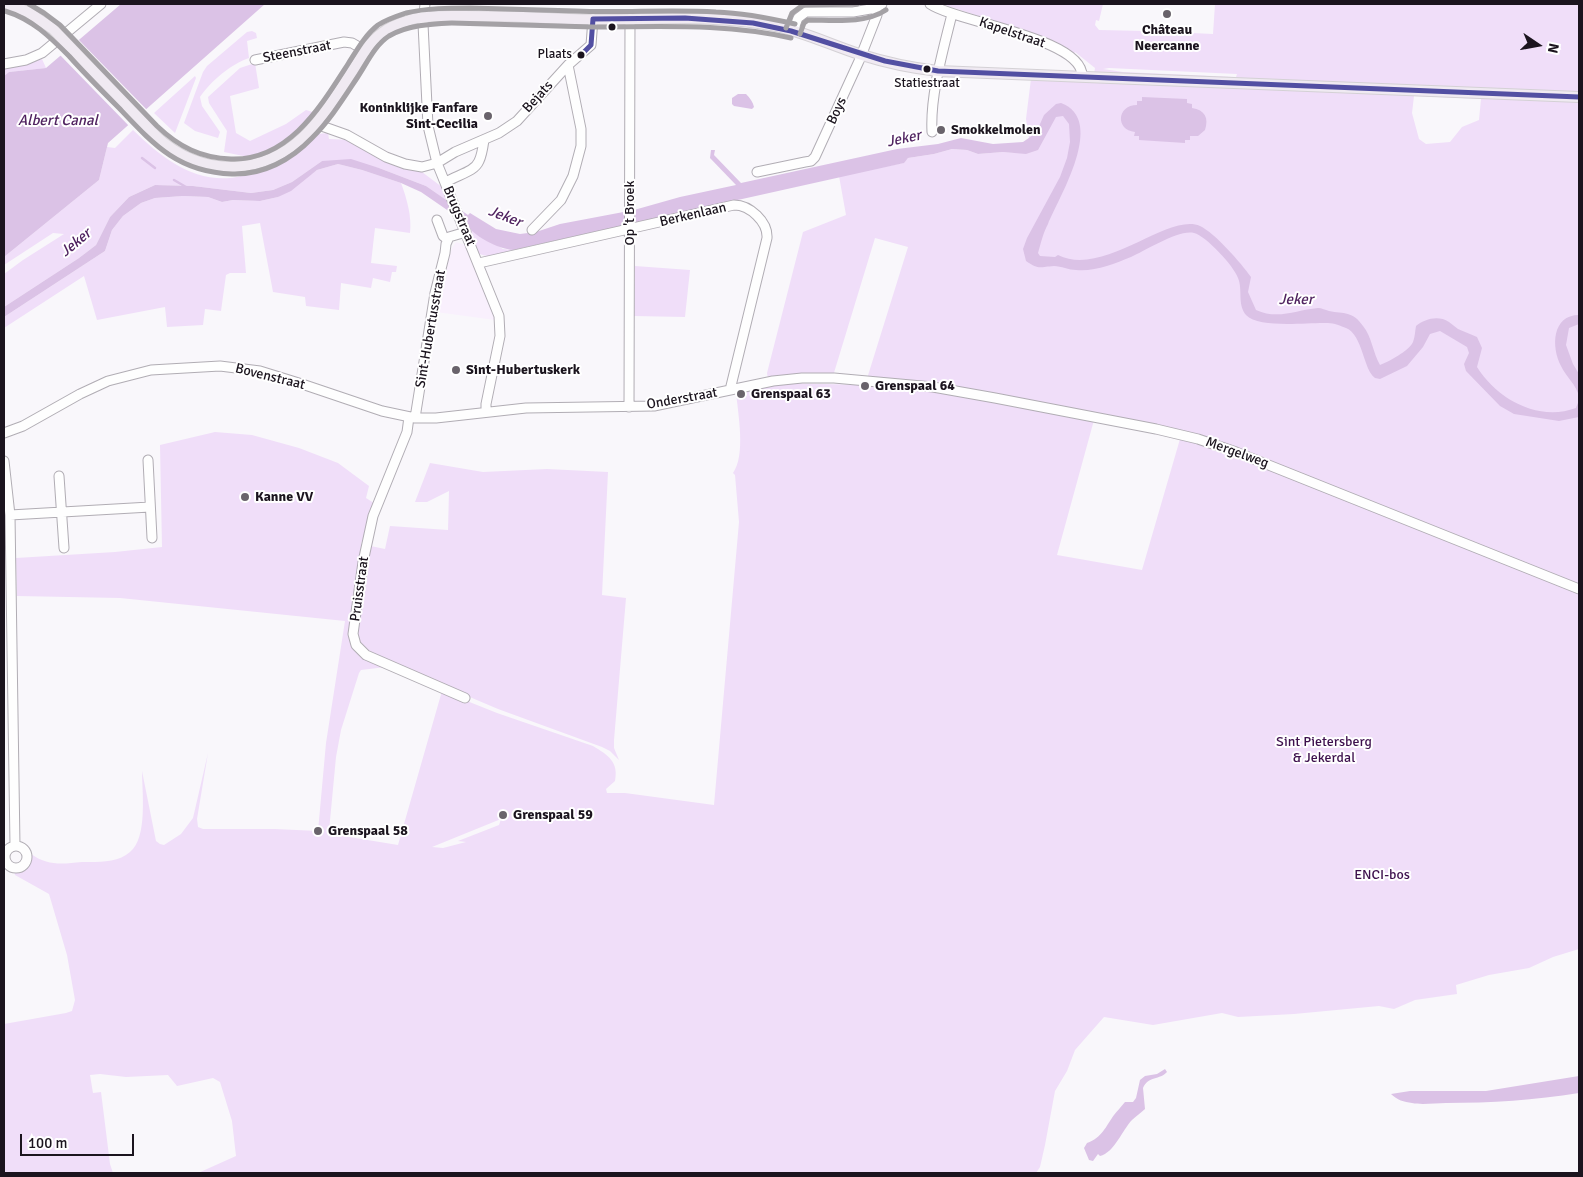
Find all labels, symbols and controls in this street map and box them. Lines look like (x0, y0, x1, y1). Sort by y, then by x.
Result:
marker: Château Neercanne (1161, 8, 1173, 20)
street label: Kapelstraat (977, 14, 1047, 52)
north arrow (1513, 20, 1563, 70)
unlabelled marker (607, 22, 617, 32)
place label: Château Neercanne (1134, 22, 1200, 54)
street label: Steenstraat (261, 37, 333, 67)
text: N (1544, 42, 1562, 55)
place label: Plaats (538, 47, 572, 63)
marker: Plaats (576, 50, 586, 60)
marker: Statiestraat (922, 64, 932, 74)
place label: Statiestraat (894, 76, 960, 92)
street label: Bejats (519, 78, 557, 116)
street label: Boys (823, 95, 851, 127)
place label: Koninklijke Fanfare Sint-Cecilia (359, 100, 478, 132)
marker: Koninklijke Fanfare Sint-Cecilia (482, 110, 494, 122)
water label: Albert Canal (18, 112, 98, 130)
place label: Smokkelmolen (951, 122, 1041, 138)
marker: Smokkelmolen (935, 124, 947, 136)
water label: Jeker (885, 127, 923, 151)
street label: Op 't Broek (622, 180, 638, 246)
street label: Brugstraat (439, 183, 479, 249)
street label: Berkenlaan (658, 199, 728, 231)
water label: Jeker (486, 202, 524, 232)
water label: Jeker (57, 225, 95, 261)
street label: Sint-Hubertusstraat (412, 269, 450, 389)
water label: Jeker (1279, 291, 1313, 309)
street label: Bovenstraat (233, 360, 307, 394)
place label: Sint-Hubertuskerk (466, 362, 580, 378)
marker: Sint-Hubertuskerk (450, 364, 462, 376)
place label: Grenspaal 64 (875, 378, 955, 394)
marker: Grenspaal 64 (859, 380, 871, 392)
street label: Onderstraat (645, 385, 719, 413)
place label: Grenspaal 63 (751, 386, 831, 402)
marker: Grenspaal 63 (735, 388, 747, 400)
street label: Mergelweg (1203, 434, 1271, 472)
place label: Kanne VV (255, 489, 313, 505)
marker: Kanne VV (239, 491, 251, 503)
street label: Pruisstraat (347, 555, 373, 623)
park label: Sint Pietersberg & Jekerdal (1276, 734, 1372, 766)
place label: Grenspaal 59 (513, 807, 593, 823)
marker: Grenspaal 59 (497, 809, 509, 821)
place label: Grenspaal 58 (328, 823, 408, 839)
marker: Grenspaal 58 (312, 825, 324, 837)
park label: ENCI-bos (1354, 867, 1410, 883)
scale bar (22, 1124, 136, 1156)
text: 100 m (28, 1134, 68, 1152)

